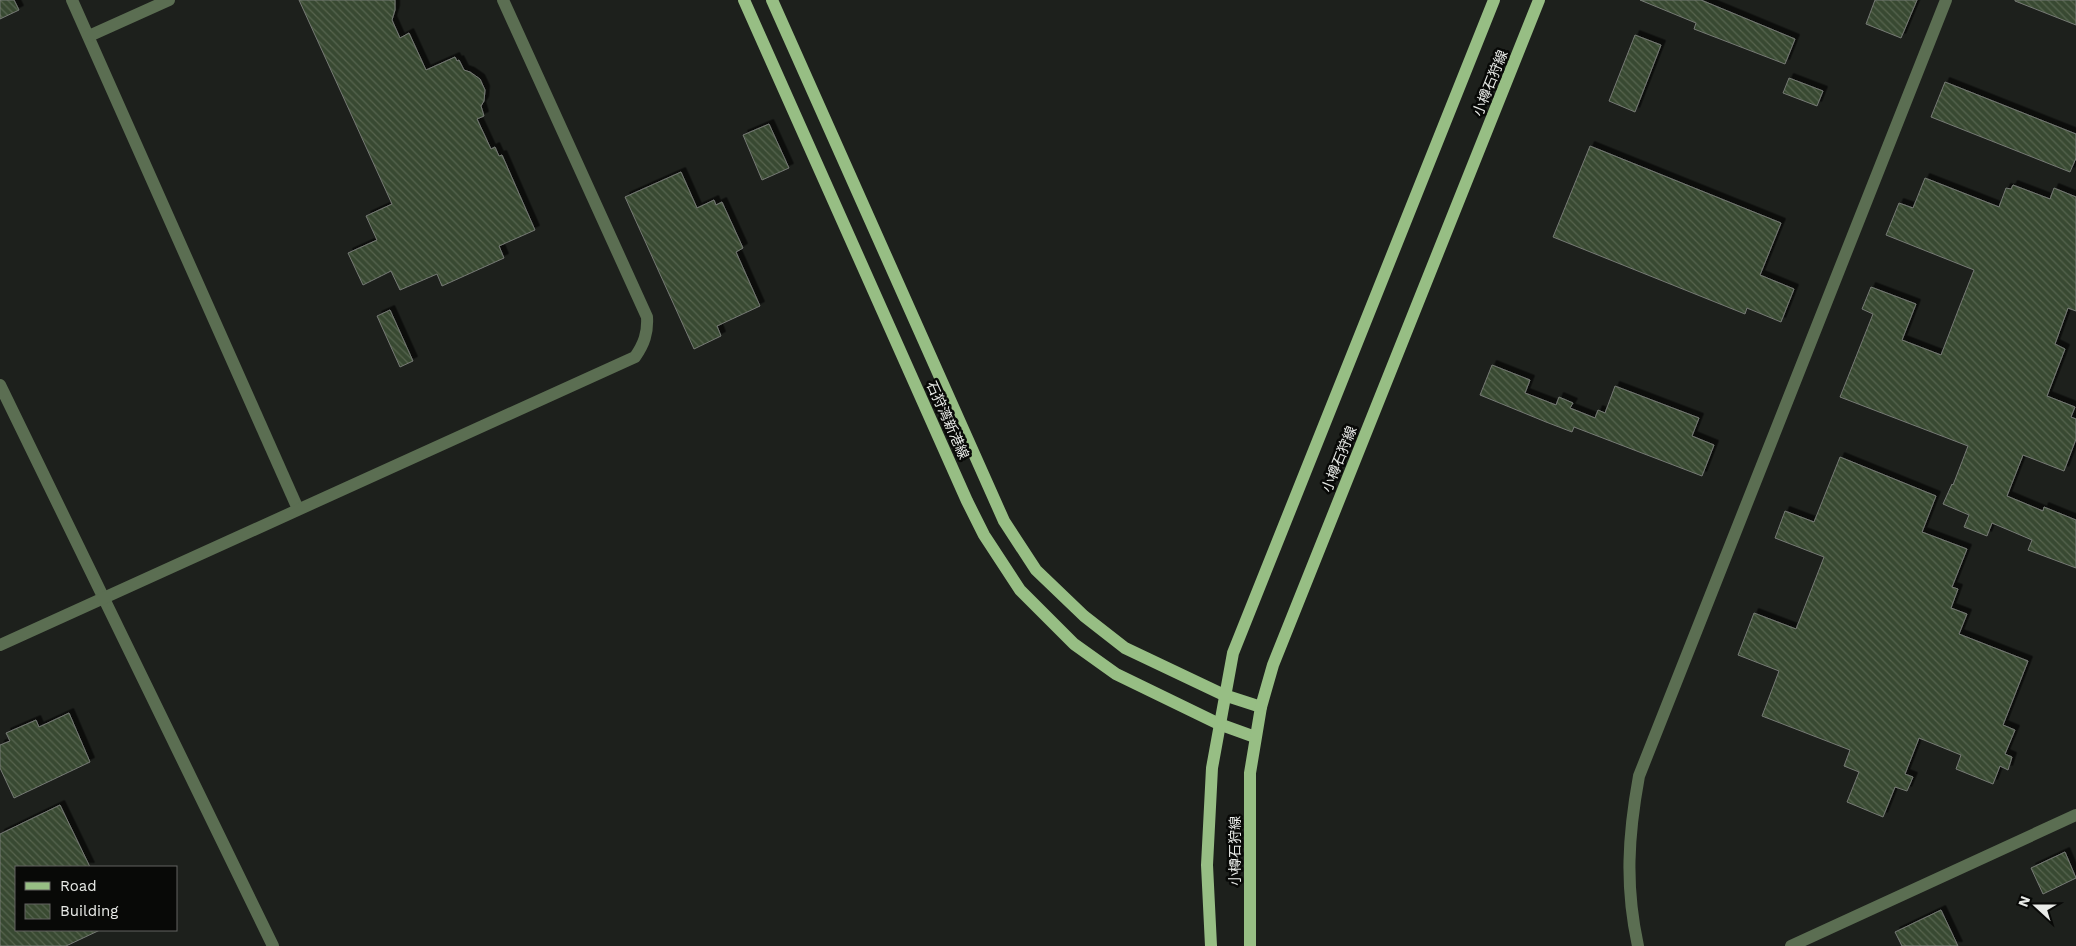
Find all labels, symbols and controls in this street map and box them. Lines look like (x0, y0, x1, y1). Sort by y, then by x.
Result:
street label: 小樽石狩線 (1469, 48, 1511, 118)
street label: 石狩湾新港線 (924, 378, 972, 462)
street label: 小樽石狩線 (1318, 424, 1360, 494)
street label: 小樽石狩線 (1227, 816, 1243, 886)
legend (15, 866, 178, 931)
text: Road (60, 877, 97, 895)
north arrow (2011, 881, 2061, 931)
text: N (2015, 894, 2033, 909)
text: Building (60, 902, 118, 920)

